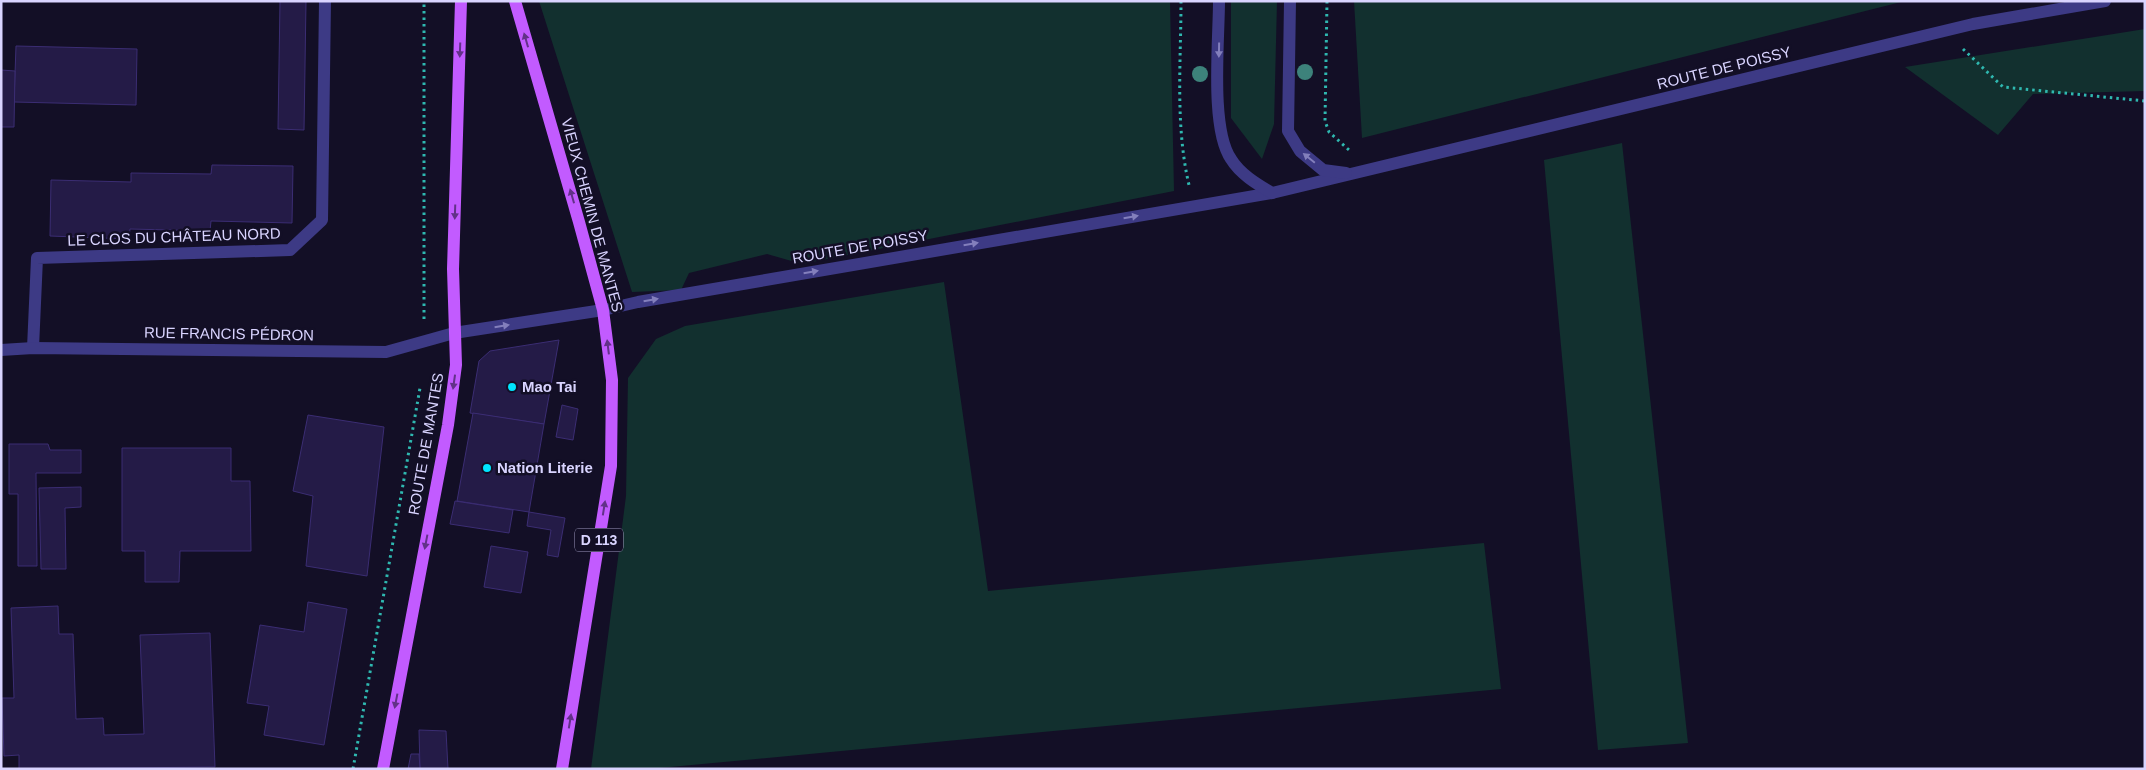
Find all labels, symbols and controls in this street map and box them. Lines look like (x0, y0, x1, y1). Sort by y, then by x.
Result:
one-way arrow (522, 32, 530, 47)
one-way arrow (455, 42, 463, 58)
one-way arrow (1215, 42, 1223, 58)
street label: ROUTE DE POISSY (1655, 43, 1793, 92)
street label: VIEUX CHEMIN DE MANTES (558, 116, 627, 314)
one-way arrow (1302, 153, 1316, 163)
one-way arrow (567, 188, 575, 203)
one-way arrow (451, 205, 459, 221)
one-way arrow (1124, 212, 1140, 220)
street label: LE CLOS DU CHÂTEAU NORD (67, 224, 281, 249)
street label: ROUTE DE POISSY (791, 226, 929, 267)
one-way arrow (963, 240, 979, 248)
one-way arrow (803, 267, 819, 275)
one-way arrow (643, 295, 659, 303)
one-way arrow (495, 321, 511, 329)
street label: RUE FRANCIS PÉDRON (144, 324, 314, 343)
one-way arrow (604, 338, 612, 354)
street label: ROUTE DE MANTES (405, 371, 446, 516)
one-way arrow (450, 374, 458, 390)
place label: Mao Tai (522, 378, 577, 395)
marker: Mao Tai (506, 381, 518, 393)
place label: Nation Literie (497, 459, 593, 476)
marker: Nation Literie (481, 462, 493, 474)
one-way arrow (600, 500, 608, 516)
road number: D 113 (575, 528, 623, 552)
one-way arrow (422, 534, 430, 549)
one-way arrow (392, 694, 400, 710)
one-way arrow (566, 712, 574, 728)

